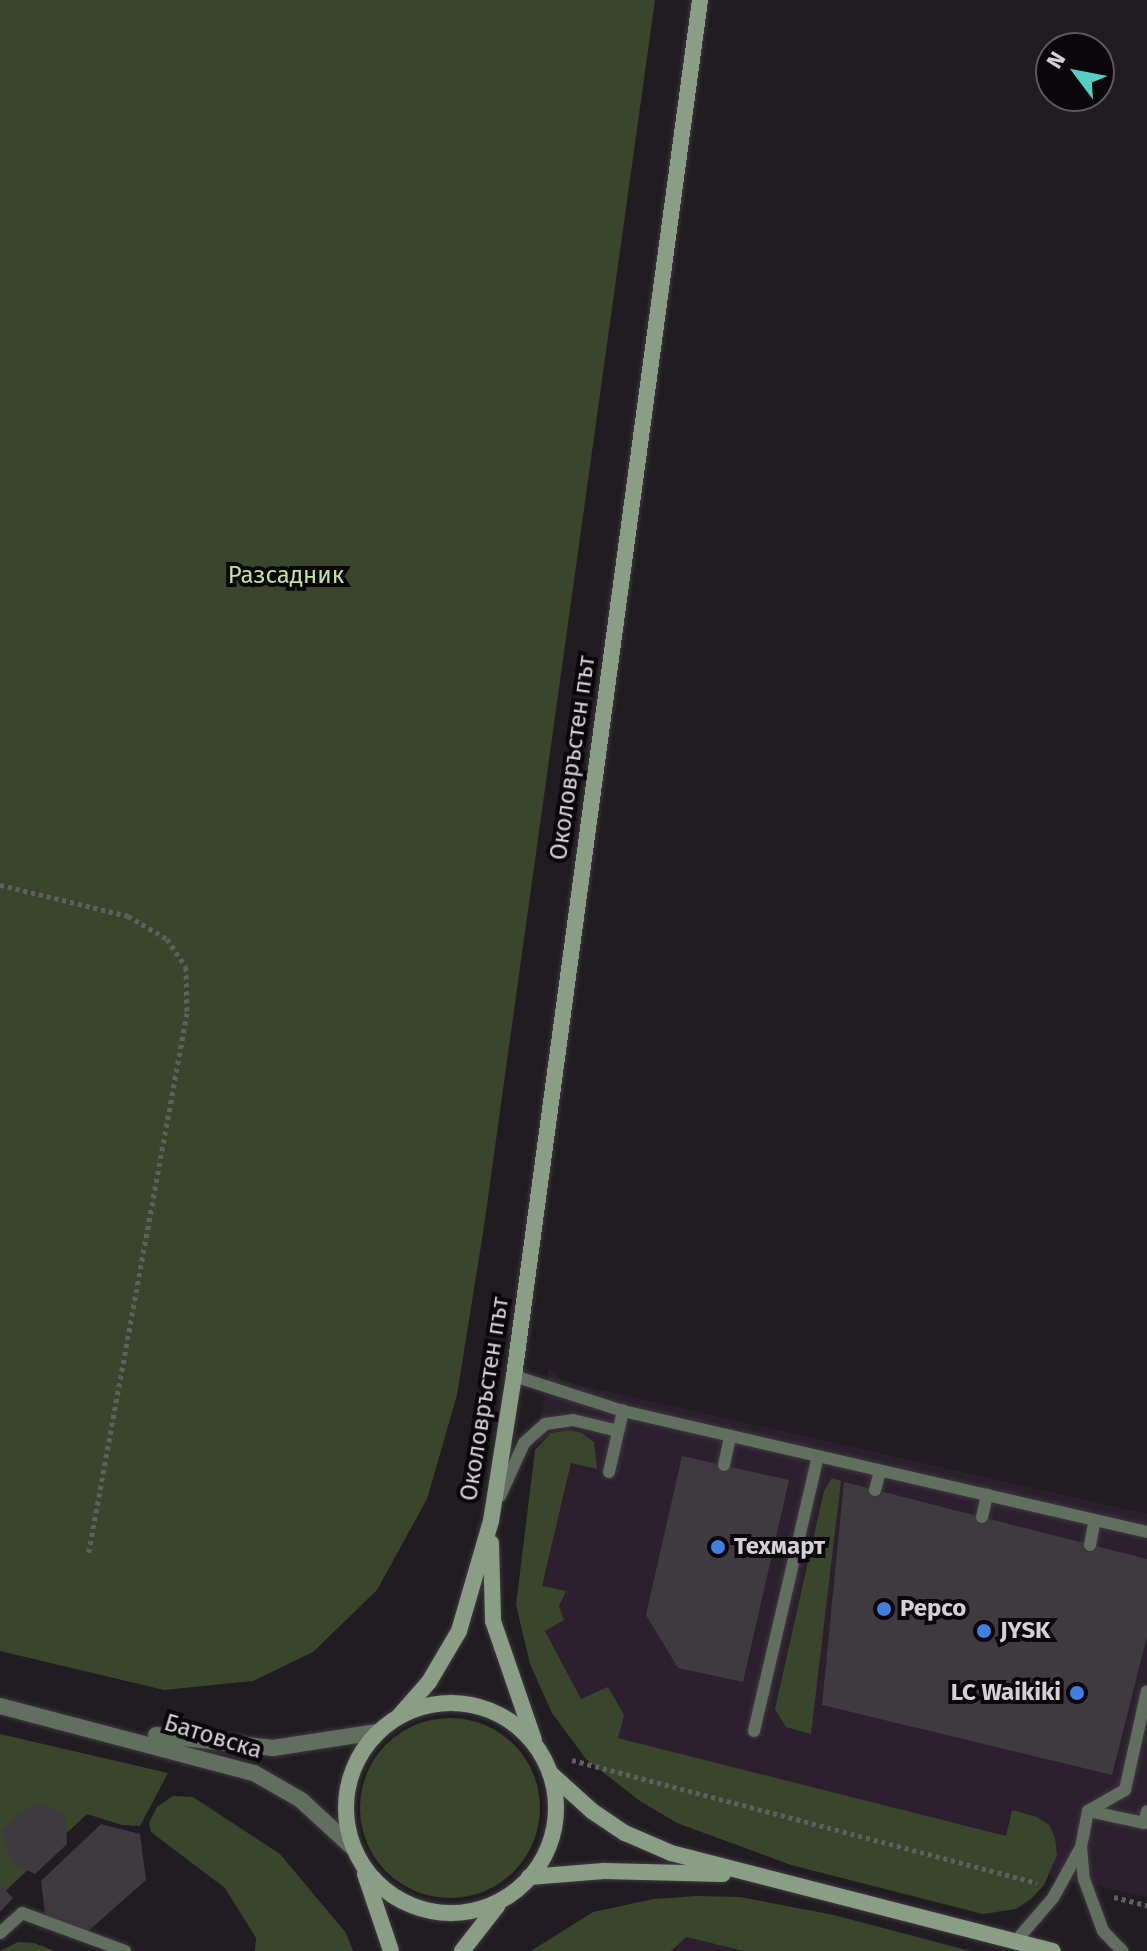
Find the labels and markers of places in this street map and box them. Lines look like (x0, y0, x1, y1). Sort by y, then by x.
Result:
place label: Техмарт (734, 1533, 825, 1561)
marker: Техмарт (709, 1538, 727, 1556)
place label: Pepco (900, 1595, 966, 1623)
marker: Pepco (875, 1600, 893, 1618)
place label: JYSK (1000, 1617, 1050, 1645)
marker: JYSK (975, 1622, 993, 1640)
place label: LC Waikiki (951, 1679, 1061, 1707)
marker: LC Waikiki (1068, 1684, 1086, 1702)

